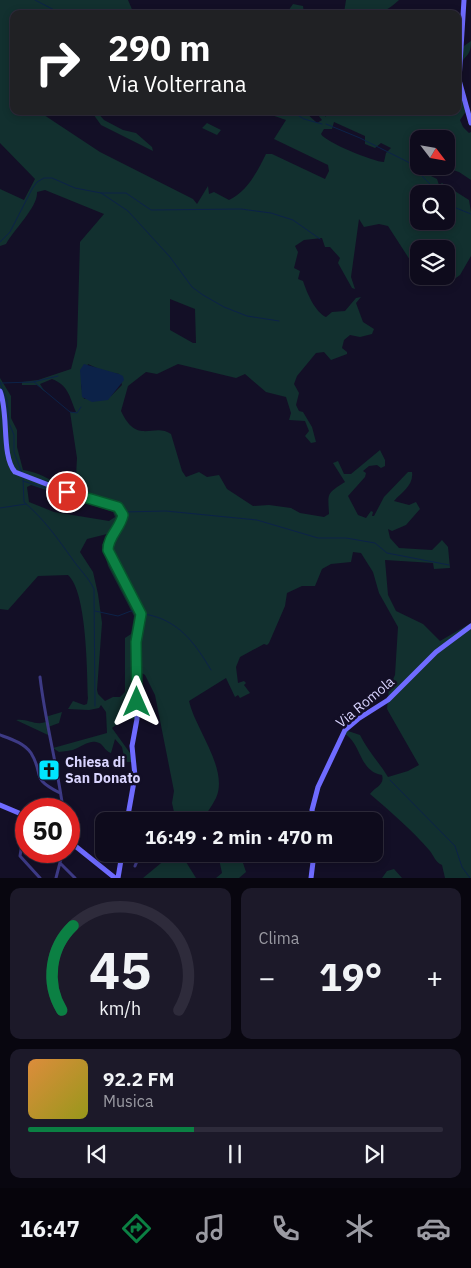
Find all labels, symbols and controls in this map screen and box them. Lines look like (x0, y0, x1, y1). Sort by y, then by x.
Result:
text: 290 m (108, 25, 211, 71)
icon: right (25, 30, 90, 95)
text: Via Volterrana (108, 69, 247, 98)
north arrow (410, 130, 455, 175)
map controls (410, 130, 455, 285)
button: search (410, 185, 455, 230)
button: layers (410, 240, 455, 285)
pin (46, 471, 88, 513)
icon: arrive (53, 478, 81, 506)
street label: Via Romola (332, 672, 398, 732)
position arrow (110, 675, 162, 727)
place label: Chiesa di San Donato (65, 753, 141, 787)
church icon: Chiesa di San Donato (37, 758, 61, 782)
speed limit sign: 50 (15, 798, 80, 863)
text: 16:49 · 2 min · 470 m (145, 825, 333, 849)
text: Clima (259, 928, 299, 948)
text: 45 (89, 936, 151, 1003)
text: 19° (319, 952, 382, 1001)
text: − (259, 959, 275, 996)
text: + (426, 959, 443, 996)
text: km/h (99, 997, 141, 1020)
text: 92.2 FM (103, 1067, 174, 1091)
text: Musica (103, 1091, 153, 1111)
icon: previous (83, 1140, 111, 1168)
icon: pause (221, 1140, 249, 1168)
icon: next (360, 1140, 388, 1168)
icon: directions (119, 1211, 154, 1246)
icon: music (193, 1211, 228, 1246)
icon: phone (268, 1211, 303, 1246)
icon: climate (342, 1211, 377, 1246)
icon: car (416, 1211, 451, 1246)
text: 16:47 (20, 1214, 80, 1243)

